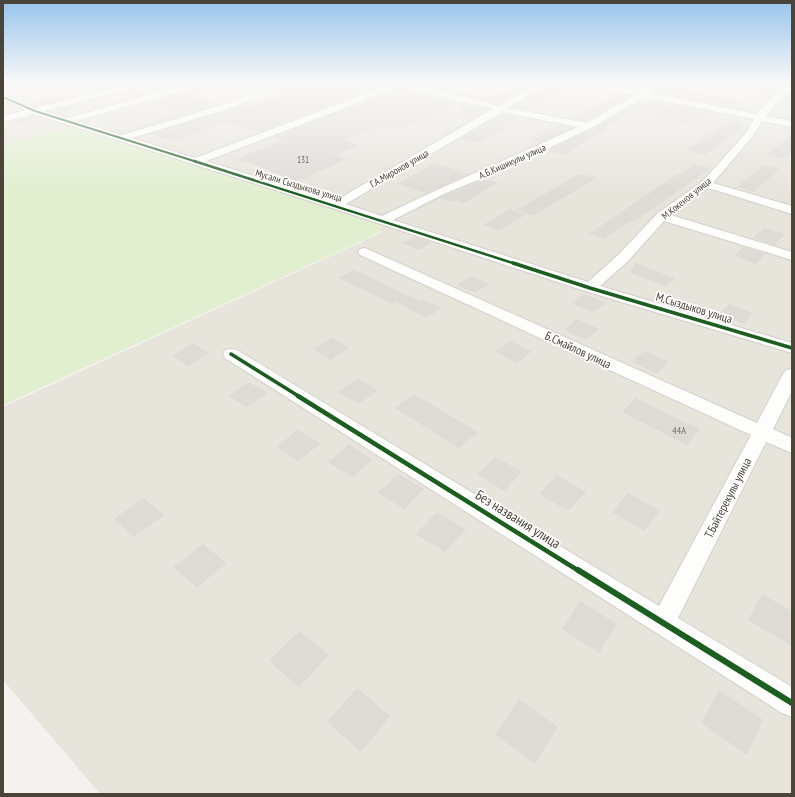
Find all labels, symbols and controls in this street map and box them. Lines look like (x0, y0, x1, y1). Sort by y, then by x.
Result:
street label: А.Б.Кишикулы улица (477, 141, 548, 182)
street label: Г.А.Миронов улица (367, 146, 431, 191)
house number: 131 (297, 154, 309, 165)
street label: Мусали Сыздыкова улица (254, 166, 344, 205)
street label: М.Кокенов улица (659, 174, 714, 222)
street label: М.Сыздыков улица (654, 289, 734, 326)
street label: Б.Смайлов улица (543, 328, 614, 371)
house number: 44А (672, 424, 686, 437)
street label: Т.Байтерекулы улица (701, 455, 754, 540)
street label: Без названия улица (472, 486, 564, 552)

